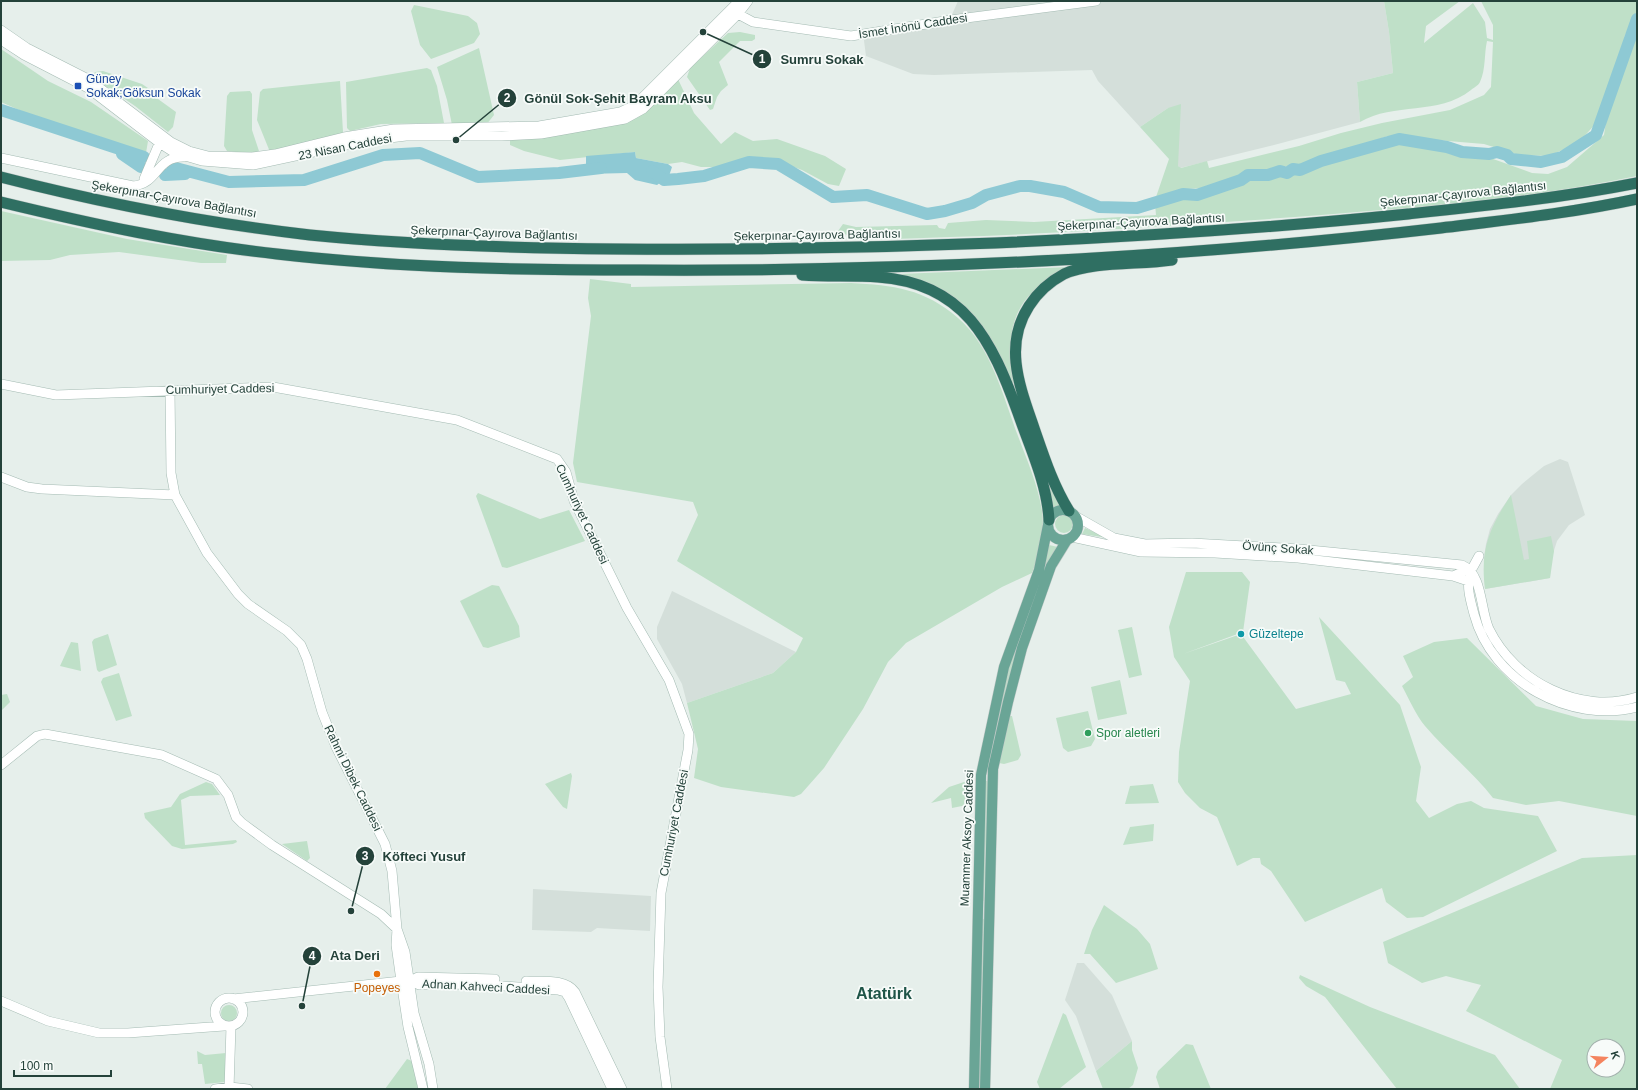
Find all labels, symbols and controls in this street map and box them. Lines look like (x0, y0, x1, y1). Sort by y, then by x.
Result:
street label: İsmet İnönü Caddesi (858, 10, 968, 42)
callout: Sumru Sokak (752, 47, 871, 72)
text: 1 (759, 52, 766, 66)
text: Sumru Sokak (780, 52, 864, 67)
place label: Güney Sokak;Göksun Sokak (86, 72, 202, 100)
marker: Güney Sokak;Göksun Sokak (73, 81, 83, 91)
callout: Gönül Sok-Şehit Bayram Aksu (497, 86, 720, 111)
text: 2 (504, 91, 511, 105)
text: Gönül Sok-Şehit Bayram Aksu (524, 91, 712, 106)
street label: 23 Nisan Caddesi (297, 131, 393, 163)
street label: Şekerpınar-Çayırova Bağlantısı (90, 178, 258, 220)
street label: Şekerpınar-Çayırova Bağlantısı (1379, 178, 1547, 210)
street label: Şekerpınar-Çayırova Bağlantısı (1057, 211, 1225, 233)
street label: Şekerpınar-Çayırova Bağlantısı (410, 223, 578, 243)
street label: Şekerpınar-Çayırova Bağlantısı (733, 227, 901, 243)
street label: Cumhuriyet Caddesi (166, 381, 274, 397)
street label: Cumhuriyet Caddesi (553, 462, 611, 566)
street label: Övünç Sokak (1242, 539, 1315, 558)
place label: Güzeltepe (1249, 627, 1304, 641)
marker: Güzeltepe (1236, 629, 1246, 639)
street label: Rahmi Dibek Caddesi (321, 723, 385, 833)
place label: Spor aletleri (1096, 726, 1160, 740)
marker: Spor aletleri (1083, 728, 1093, 738)
street label: Cumhuriyet Caddesi (657, 768, 691, 878)
street label: Muammer Aksoy Caddesi (958, 769, 976, 907)
callout: Köfteci Yusuf (355, 844, 474, 869)
text: 3 (362, 849, 369, 863)
text: Köfteci Yusuf (383, 849, 466, 864)
callout: Ata Deri (302, 943, 388, 968)
text: Ata Deri (330, 948, 380, 963)
text: 4 (309, 949, 316, 963)
marker: Popeyes (372, 969, 382, 979)
street label: Adnan Kahveci Caddesi (422, 977, 550, 997)
place label: Popeyes (354, 981, 400, 995)
district label: Atatürk (856, 985, 912, 1002)
north arrow (1586, 1038, 1626, 1078)
text: K (1609, 1050, 1622, 1061)
scale bar (14, 1052, 111, 1078)
text: 100 m (20, 1059, 53, 1073)

